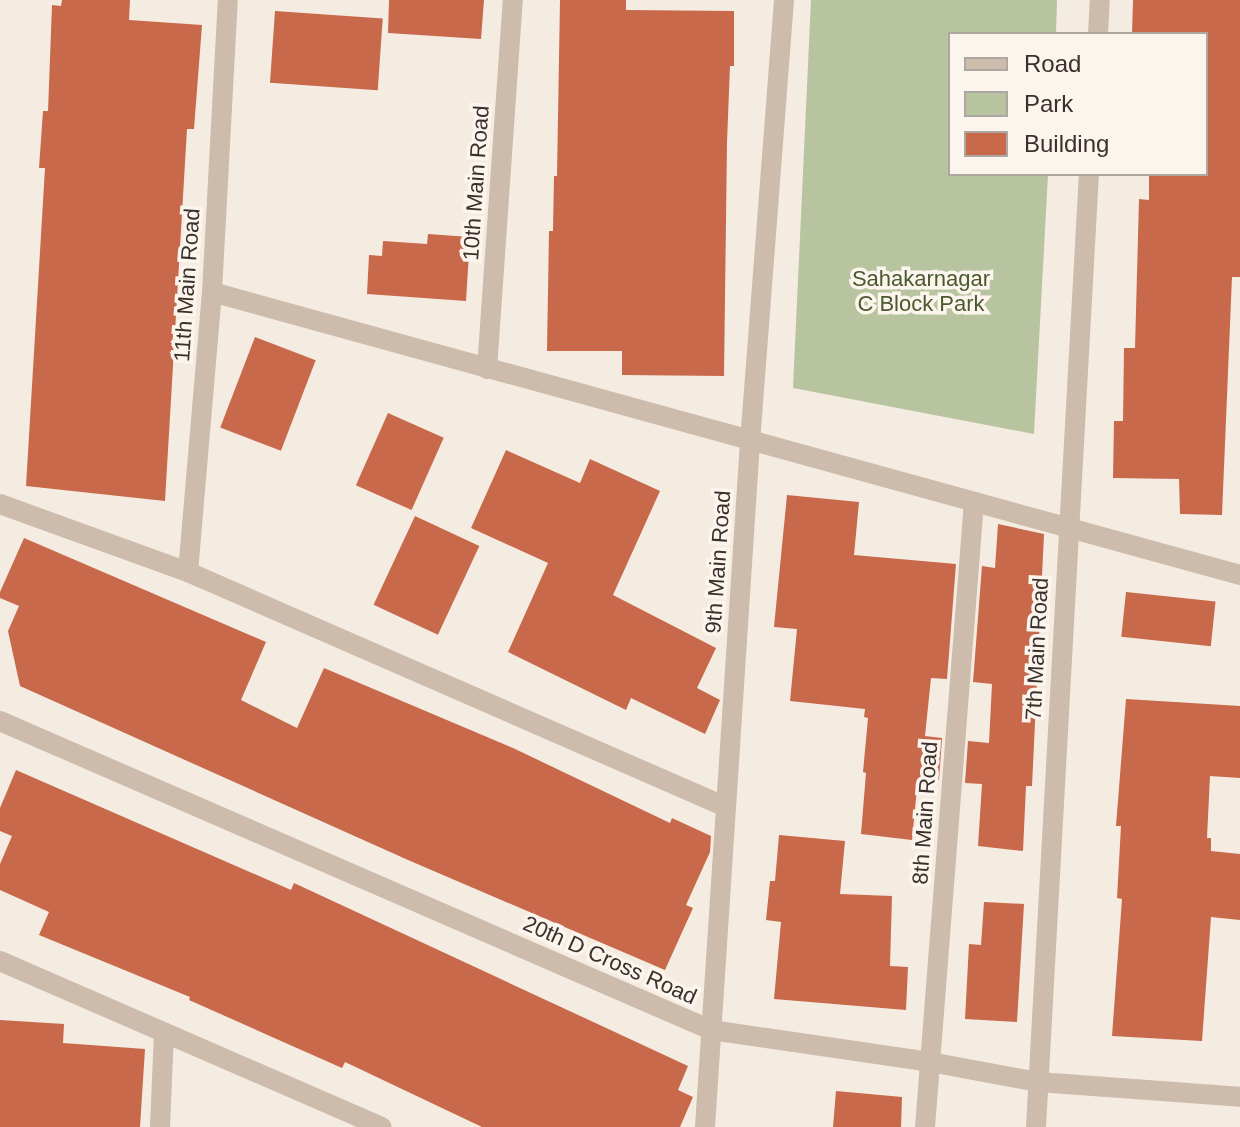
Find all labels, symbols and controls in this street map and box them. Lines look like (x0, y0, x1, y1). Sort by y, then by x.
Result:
legend (948, 32, 1208, 176)
text: Road (1024, 50, 1081, 77)
text: Park (1024, 90, 1073, 117)
street label: 10th Main Road (457, 105, 495, 261)
text: Building (1024, 130, 1109, 157)
street label: 11th Main Road (168, 207, 206, 363)
park label: Sahakarnagar C Block Park (852, 265, 990, 316)
street label: 9th Main Road (700, 490, 736, 634)
street label: 7th Main Road (1020, 577, 1054, 721)
street label: 8th Main Road (907, 741, 943, 885)
street label: 20th D Cross Road (519, 910, 701, 1010)

